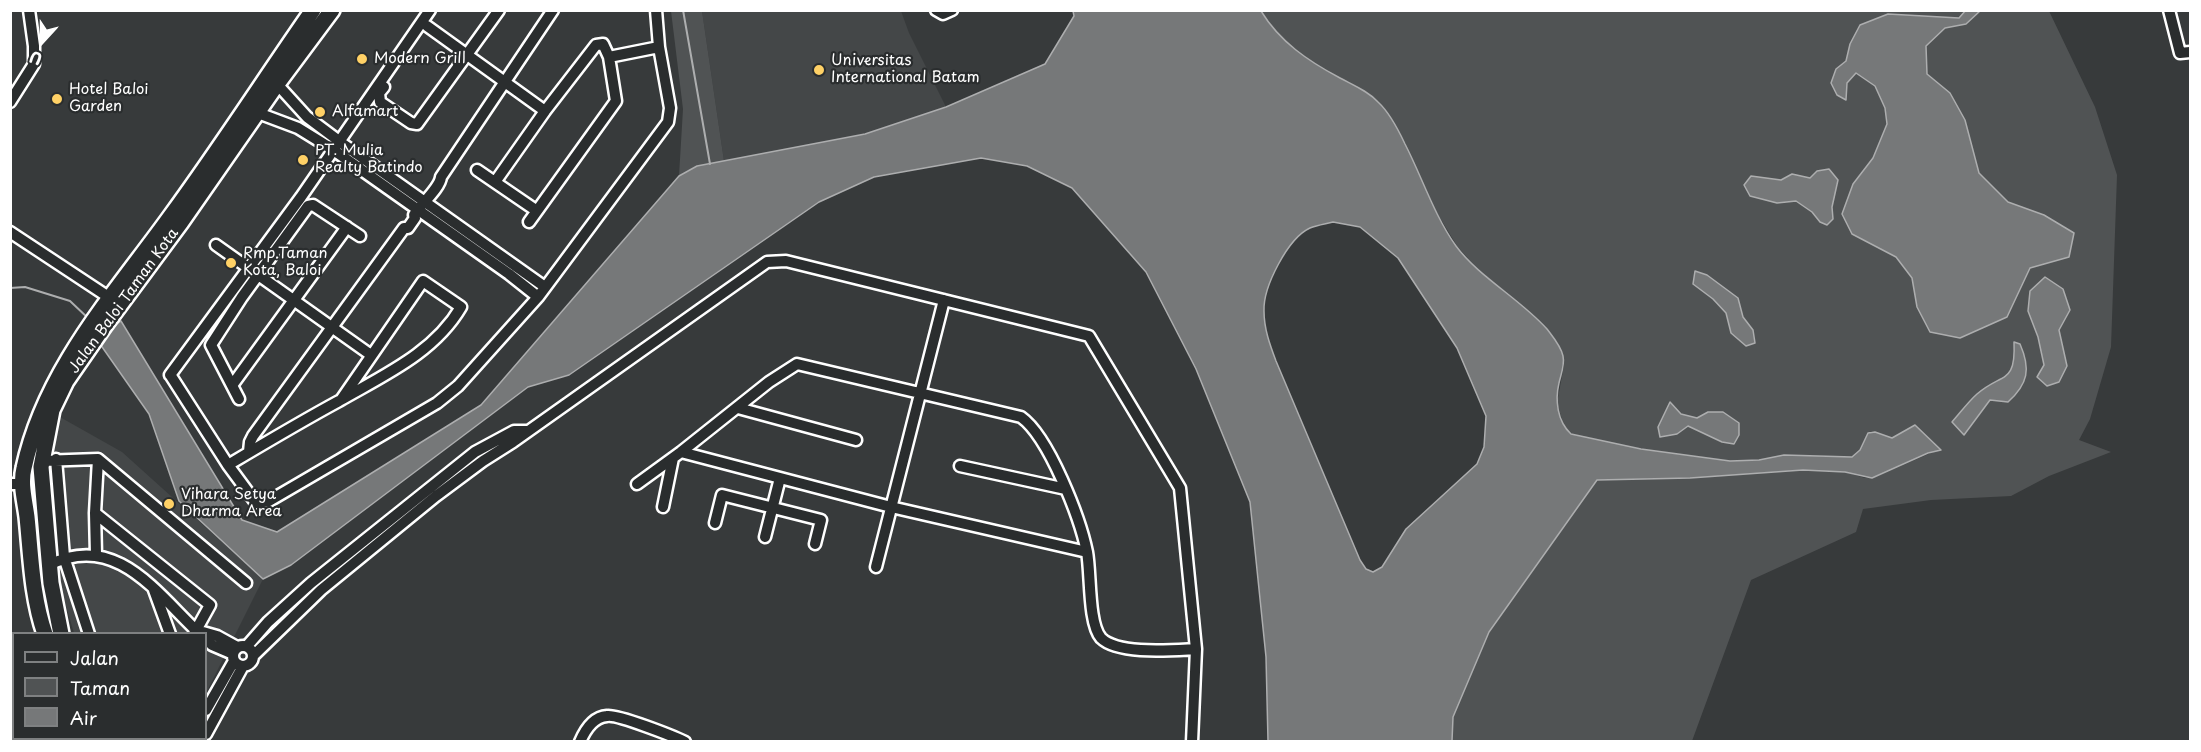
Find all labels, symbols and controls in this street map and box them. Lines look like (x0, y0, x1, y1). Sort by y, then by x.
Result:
north arrow (12, 12, 72, 72)
text: U (26, 45, 46, 72)
place label: Modern Grill (374, 50, 466, 68)
marker: Modern Grill (355, 52, 369, 66)
place label: Universitas International Batam (831, 52, 980, 87)
marker: Universitas International Batam (812, 63, 826, 77)
place label: Hotel Baloi Garden (69, 81, 149, 116)
marker: Hotel Baloi Garden (50, 92, 64, 106)
place label: Alfamart (332, 103, 398, 121)
marker: Alfamart (313, 105, 327, 119)
place label: PT. Mulia Realty Batindo (315, 142, 423, 177)
marker: PT. Mulia Realty Batindo (296, 153, 310, 167)
street label: Jalan Baloi Taman Kota (65, 225, 183, 377)
place label: Rmp.Taman Kota, Baloi (243, 245, 328, 280)
marker: Rmp.Taman Kota, Baloi (224, 256, 238, 270)
place label: Vihara Setya Dharma Area (181, 486, 282, 521)
marker: Vihara Setya Dharma Area (162, 497, 176, 511)
legend (12, 632, 207, 740)
text: Jalan (70, 644, 119, 671)
text: Taman (70, 674, 130, 701)
text: Air (70, 704, 97, 731)

